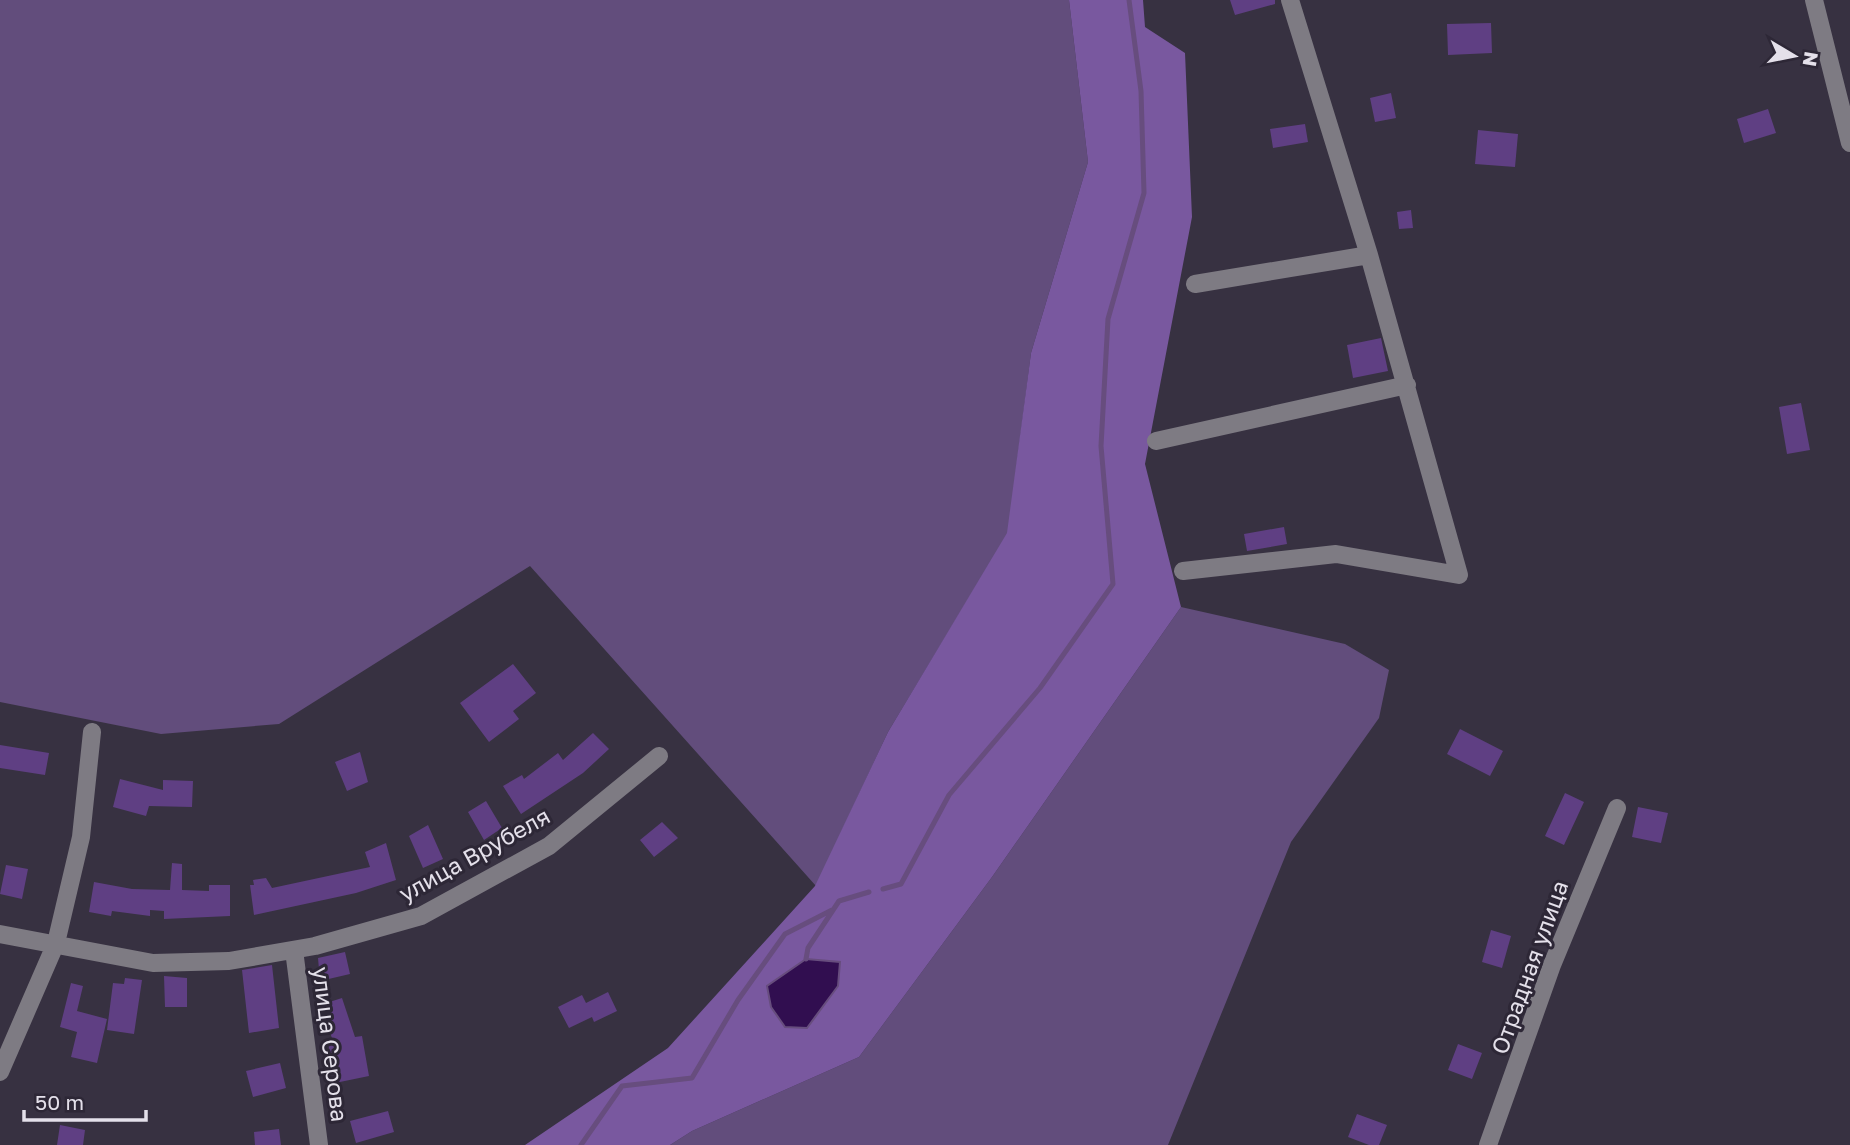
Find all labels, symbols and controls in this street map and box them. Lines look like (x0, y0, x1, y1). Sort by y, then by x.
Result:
north arrow (1759, 21, 1829, 91)
text: N (1799, 50, 1824, 68)
street label: улица Врубеля (394, 801, 554, 907)
street label: Отрадная улица (1485, 876, 1573, 1058)
street label: улица Серова (308, 965, 354, 1123)
scale bar (24, 1078, 147, 1122)
text: 50 m (35, 1089, 84, 1115)

